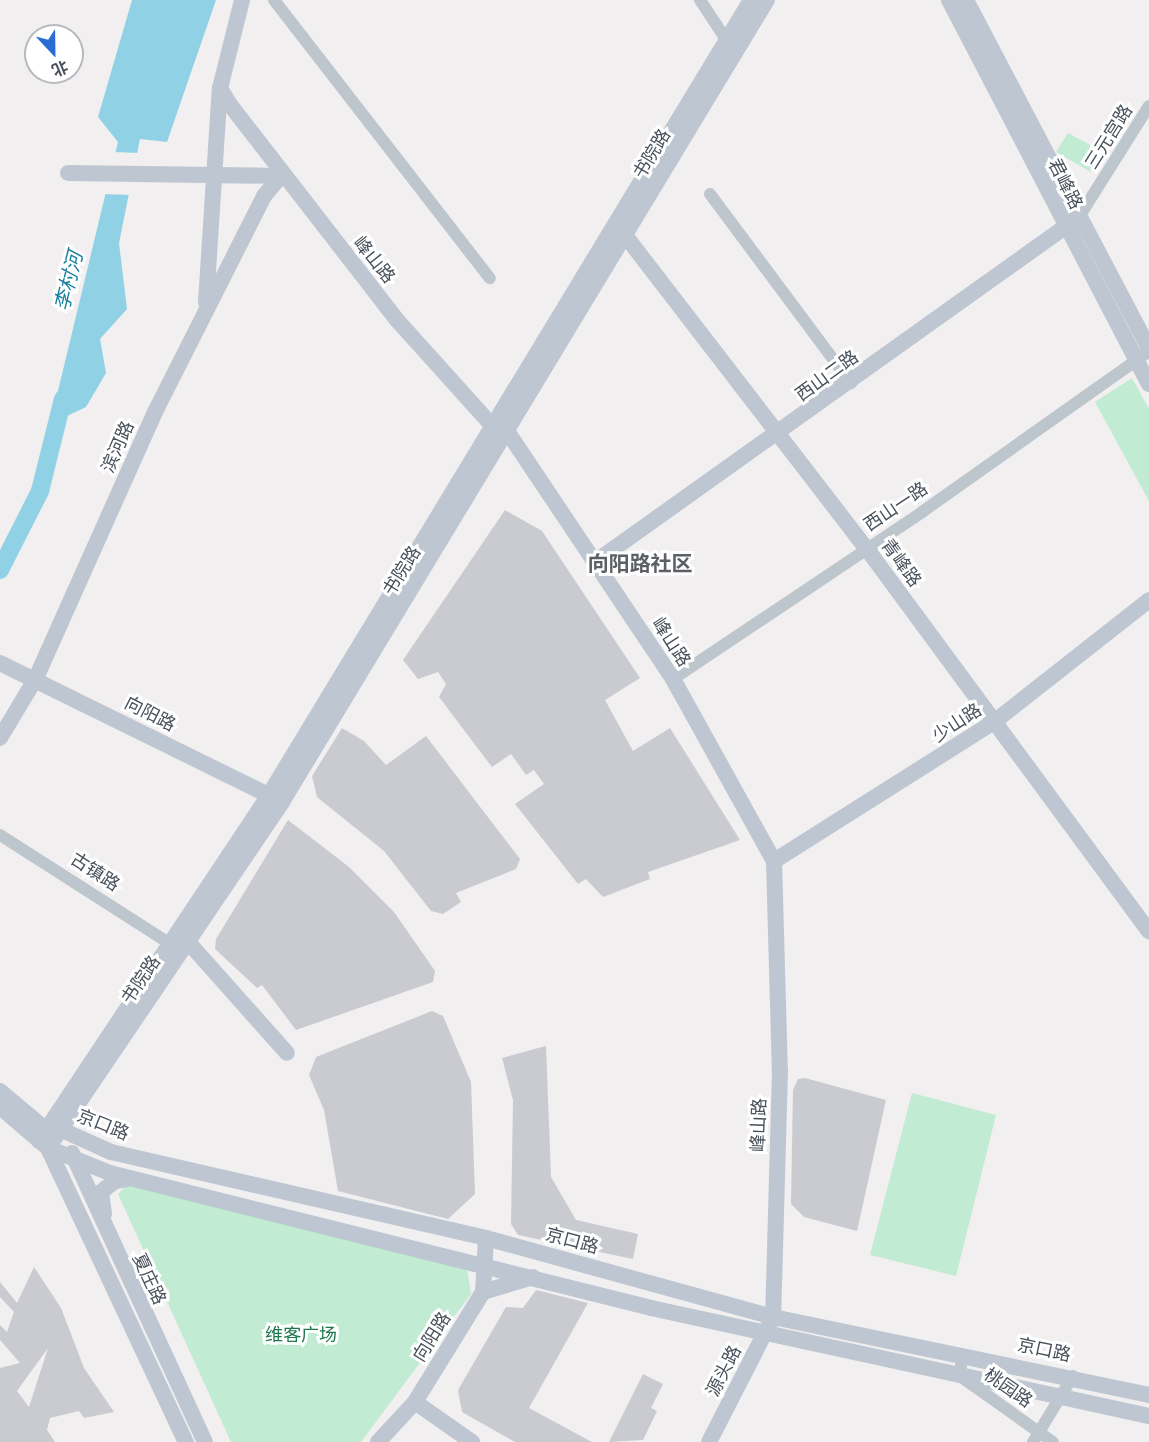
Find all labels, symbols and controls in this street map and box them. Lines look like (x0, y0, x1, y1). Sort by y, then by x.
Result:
north arrow (24, 24, 84, 84)
text: 北 (49, 57, 71, 81)
street label: 三元宫路 (1081, 101, 1137, 173)
street label: 书院路 (629, 125, 675, 183)
street label: 君峰路 (1043, 155, 1087, 213)
street label: 峰山路 (349, 232, 399, 288)
water label: 李村河 (49, 249, 87, 313)
street label: 西山二路 (792, 346, 862, 406)
street label: 滨河路 (97, 418, 139, 476)
street label: 西山一路 (860, 478, 932, 536)
street label: 青峰路 (876, 535, 926, 591)
street label: 书院路 (379, 542, 425, 600)
district label: 向阳路社区 (588, 550, 692, 576)
street label: 峰山路 (647, 613, 695, 671)
street label: 向阳路 (121, 692, 179, 736)
street label: 少山路 (928, 699, 986, 747)
street label: 古镇路 (66, 848, 124, 896)
street label: 书院路 (117, 952, 165, 1008)
street label: 峰山路 (747, 1098, 771, 1152)
street label: 京口路 (74, 1105, 132, 1145)
street label: 京口路 (543, 1224, 601, 1258)
street label: 夏庄路 (128, 1250, 170, 1308)
street label: 向阳路 (409, 1308, 455, 1366)
park label: 维客广场 (265, 1324, 337, 1346)
street label: 京口路 (1015, 1334, 1073, 1366)
street label: 源头路 (702, 1342, 746, 1400)
street label: 桃园路 (980, 1364, 1036, 1412)

